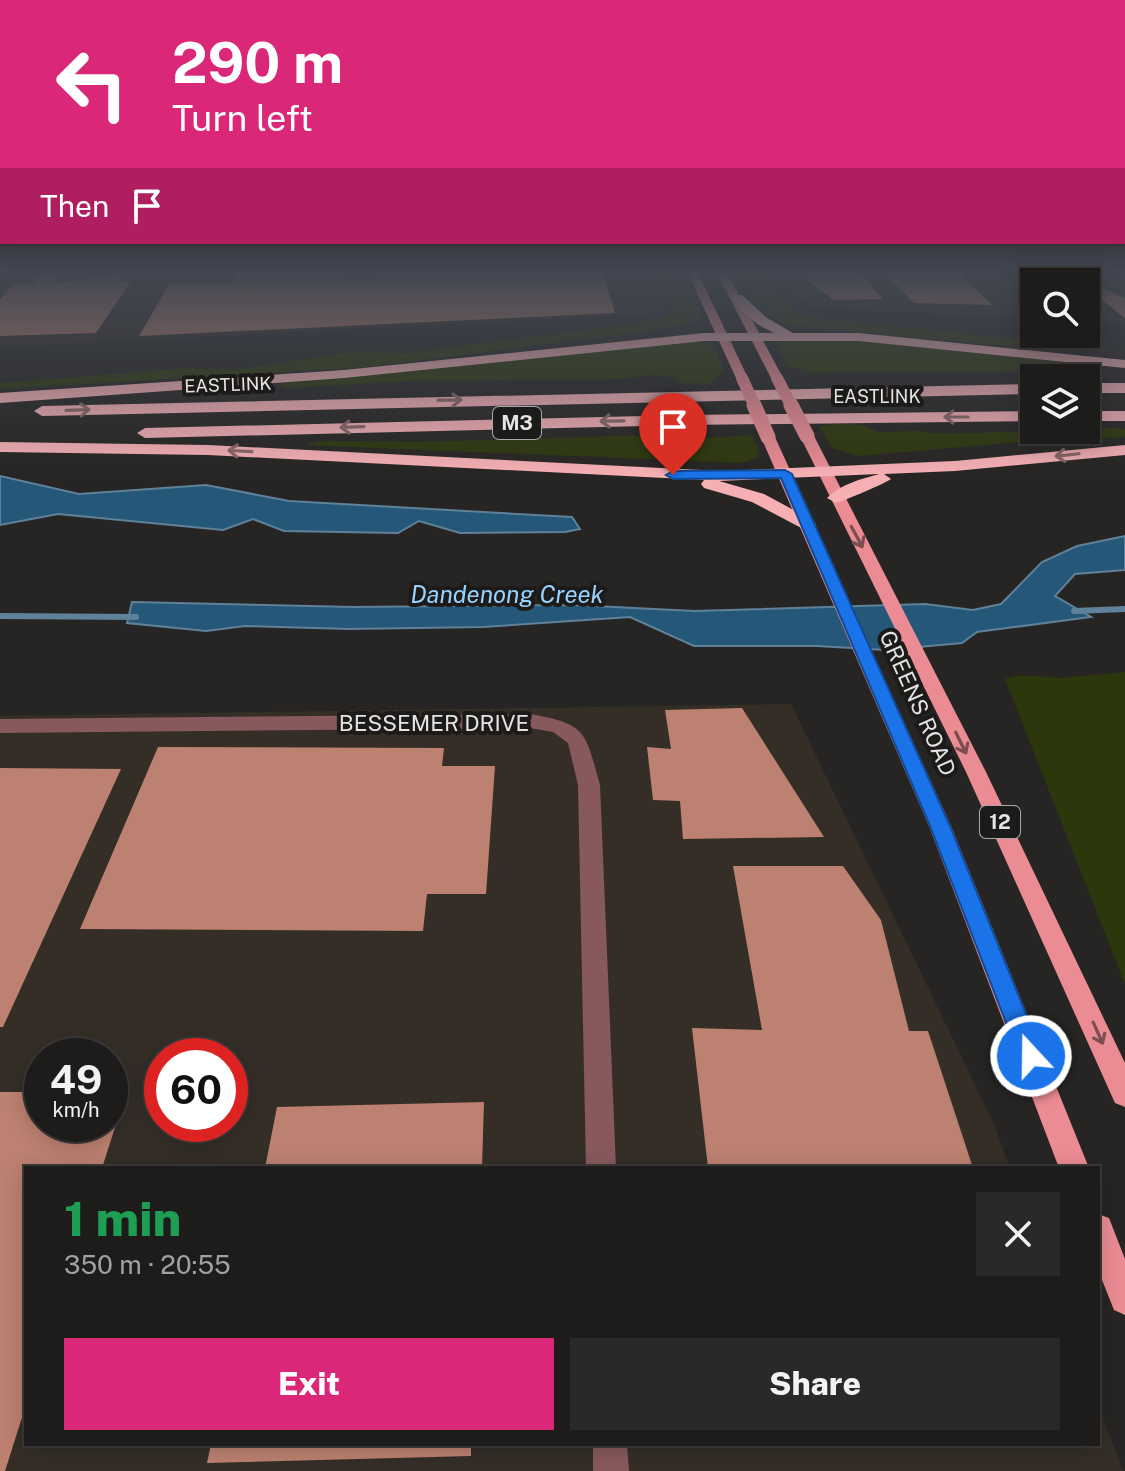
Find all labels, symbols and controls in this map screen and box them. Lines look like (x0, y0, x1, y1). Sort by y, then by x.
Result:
text: 290 m (172, 30, 343, 96)
icon: left (40, 32, 144, 136)
text: Turn left (172, 97, 313, 139)
icon: arrive (125, 184, 169, 228)
text: Then (40, 188, 109, 224)
map controls (1020, 268, 1100, 444)
button: search (1020, 268, 1100, 348)
button: layers (1020, 364, 1100, 444)
street label: EASTLINK (184, 372, 272, 397)
street label: EASTLINK (833, 386, 921, 407)
one-way arrow (436, 392, 463, 407)
pin (639, 393, 707, 475)
one-way arrow (64, 402, 91, 417)
icon: arrive (651, 405, 695, 449)
road number: M3 (493, 407, 541, 439)
one-way arrow (943, 409, 970, 425)
one-way arrow (599, 414, 626, 429)
one-way arrow (339, 419, 366, 434)
one-way arrow (227, 444, 254, 459)
one-way arrow (1055, 448, 1081, 463)
one-way arrow (849, 525, 865, 548)
water label: Dandenong Creek (411, 580, 603, 608)
street label: GREENS ROAD (874, 626, 962, 780)
street label: BESSEMER DRIVE (339, 710, 529, 736)
one-way arrow (954, 730, 970, 754)
road number: 12 (980, 806, 1020, 838)
position arrow (989, 1014, 1073, 1098)
one-way arrow (1091, 1020, 1106, 1045)
speed limit sign: 60 (144, 1038, 248, 1142)
text: 49 (50, 1056, 102, 1103)
text: km/h (52, 1098, 100, 1122)
text: 1 min (64, 1190, 181, 1247)
button: close (976, 1192, 1060, 1276)
text: 350 m · 20:55 (64, 1249, 231, 1280)
button: Exit (64, 1338, 554, 1430)
button: Share (570, 1338, 1060, 1430)

